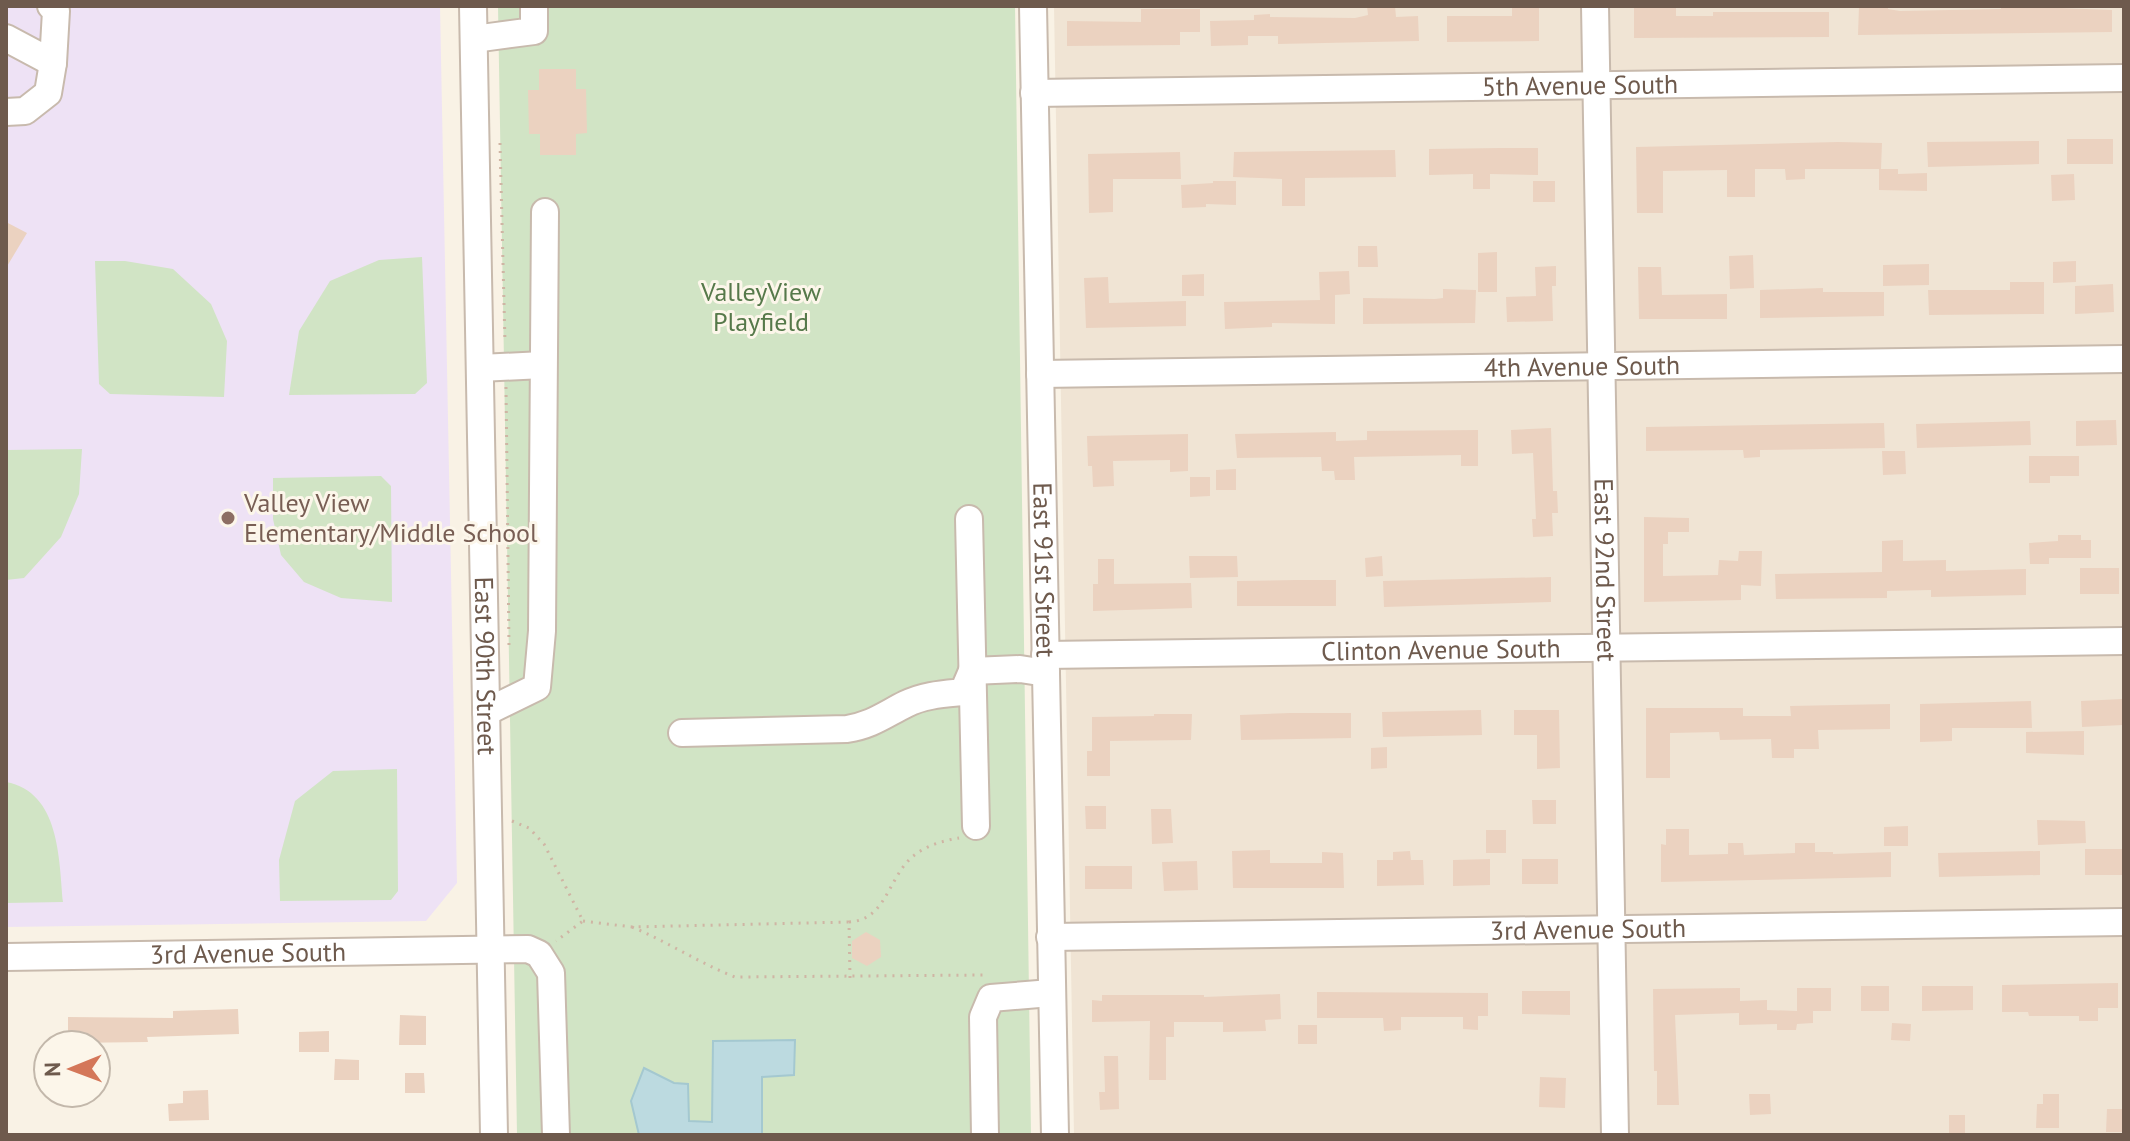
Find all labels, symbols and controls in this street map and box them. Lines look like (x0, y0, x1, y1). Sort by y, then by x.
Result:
street label: 5th Avenue South (1482, 67, 1678, 103)
park label: ValleyView Playfield (700, 275, 821, 338)
street label: 4th Avenue South (1484, 348, 1680, 384)
street label: East 92nd Street (1587, 478, 1624, 662)
street label: East 91st Street (1026, 482, 1063, 658)
place label: Valley View Elementary/Middle School (243, 486, 538, 549)
marker: Valley View Elementary/Middle School (219, 509, 237, 527)
street label: East 90th Street (468, 576, 504, 756)
street label: Clinton Avenue South (1321, 631, 1561, 667)
street label: 3rd Avenue South (1490, 911, 1686, 947)
street label: 3rd Avenue South (150, 935, 346, 971)
north arrow (32, 1029, 112, 1109)
text: N (38, 1062, 66, 1077)

